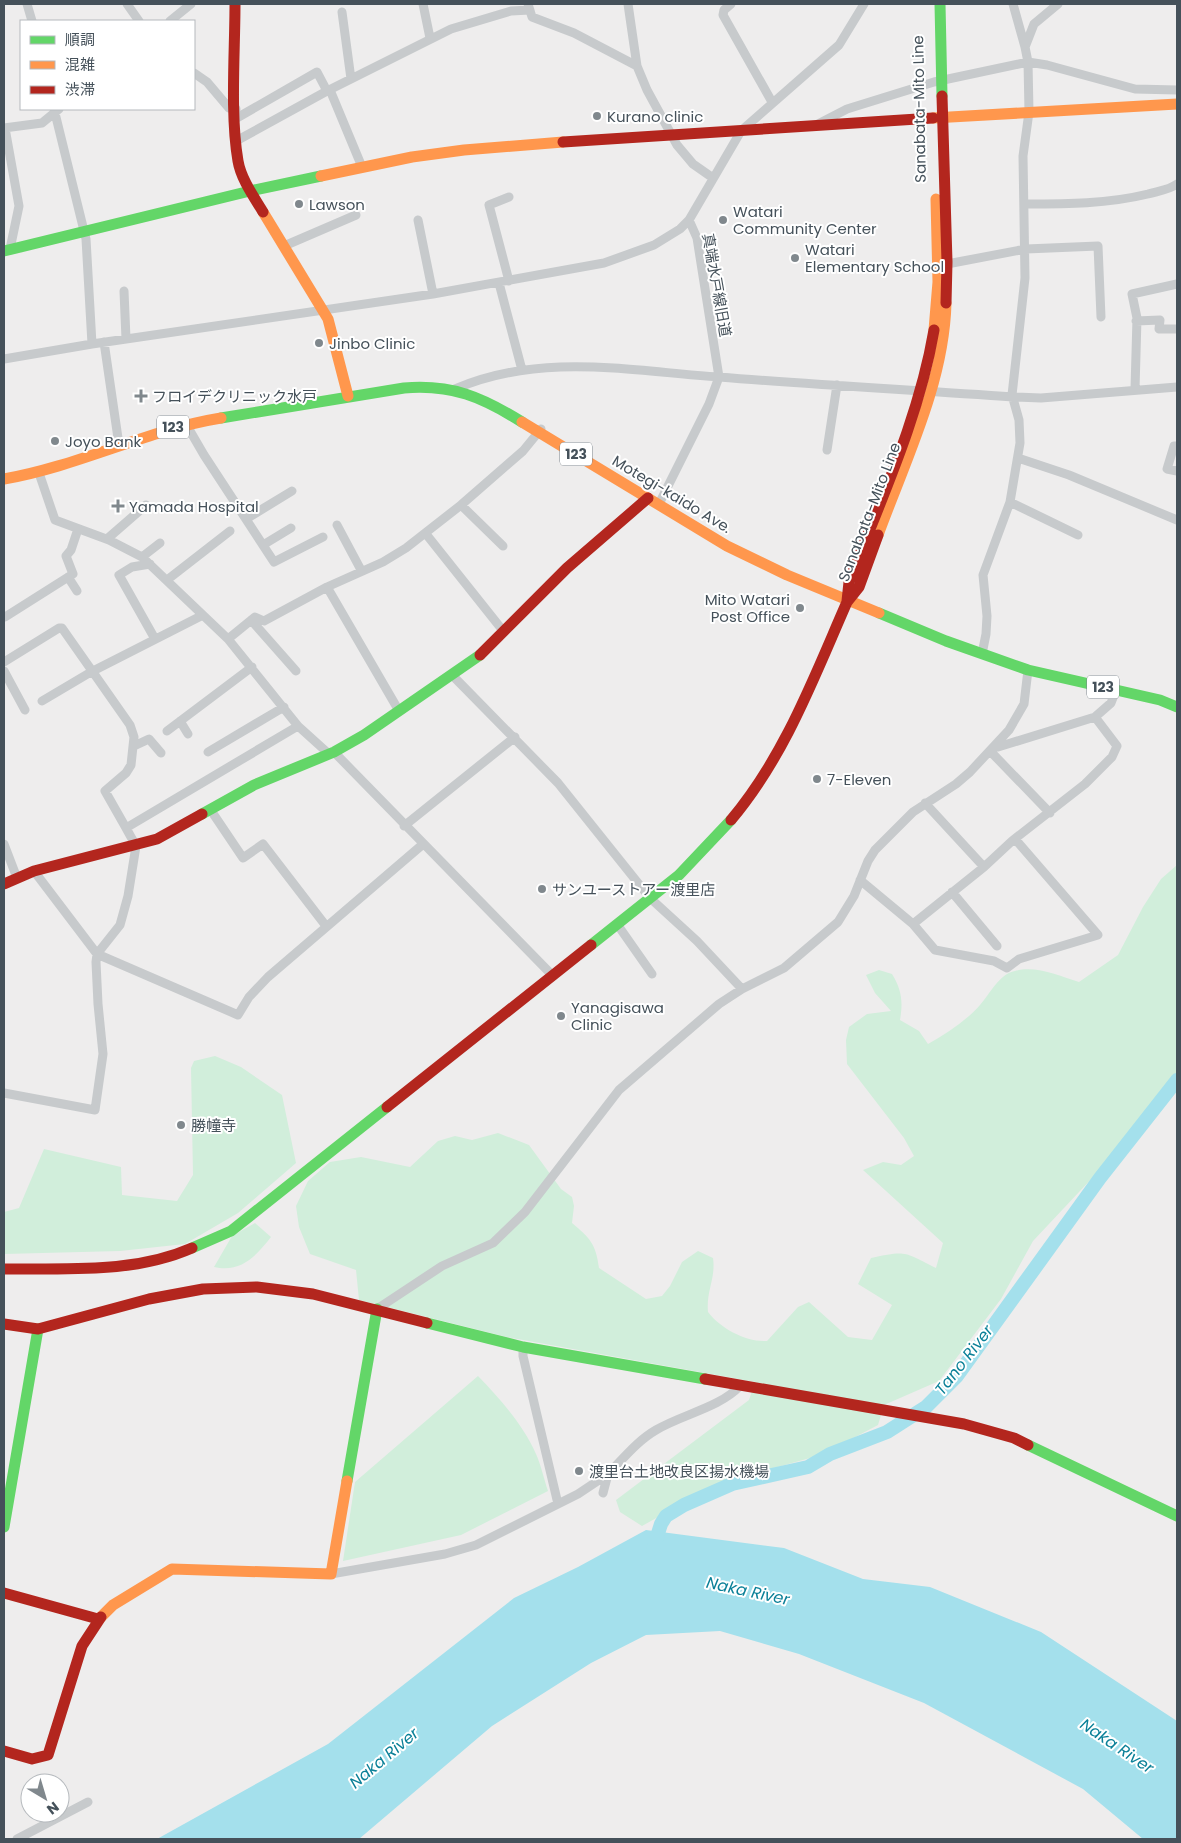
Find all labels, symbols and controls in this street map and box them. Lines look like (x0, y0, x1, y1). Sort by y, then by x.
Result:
legend (20, 20, 195, 110)
text: 順調 (65, 29, 95, 50)
street label: Sanabata-Mito Line (907, 35, 931, 183)
text: 混雑 (65, 54, 95, 75)
text: 渋滞 (65, 79, 95, 100)
place label: Kurano clinic (607, 106, 703, 127)
marker: Kurano clinic (591, 110, 603, 122)
place label: Lawson (309, 194, 365, 215)
marker: Lawson (293, 198, 305, 210)
place label: Watari Community Center (733, 201, 877, 239)
marker: Watari Community Center (717, 214, 729, 226)
street label: 真端水戸線旧道 (698, 231, 736, 339)
place label: Watari Elementary School (805, 239, 944, 277)
marker: Watari Elementary School (789, 252, 801, 264)
place label: Jinbo Clinic (329, 333, 415, 354)
marker: Jinbo Clinic (313, 337, 325, 349)
place label: フロイデクリニック水戸 (152, 386, 317, 407)
marker: フロイデクリニック水戸 (134, 389, 148, 403)
road number: 123 (157, 416, 189, 438)
place label: Joyo Bank (65, 431, 142, 452)
marker: Joyo Bank (49, 435, 61, 447)
street label: Sanabata-Mito Line (833, 439, 905, 585)
road number: 123 (560, 442, 592, 466)
street label: Motegi-kaido Ave. (608, 450, 736, 538)
place label: Yamada Hospital (129, 496, 259, 517)
marker: Yamada Hospital (111, 499, 125, 513)
place label: Mito Watari Post Office (705, 589, 790, 627)
marker: Mito Watari Post Office (794, 602, 806, 614)
road number: 123 (1087, 676, 1119, 699)
place label: 7-Eleven (827, 769, 891, 790)
marker: 7-Eleven (811, 773, 823, 785)
place label: サンユーストアー渡里店 (552, 879, 715, 900)
marker: サンユーストアー渡里店 (536, 883, 548, 895)
place label: Yanagisawa Clinic (571, 997, 664, 1035)
marker: Yanagisawa Clinic (555, 1010, 567, 1022)
place label: 勝幢寺 (191, 1115, 236, 1136)
marker: 勝幢寺 (175, 1119, 187, 1131)
water label: Tano River (929, 1319, 999, 1400)
place label: 渡里台土地改良区揚水機場 (589, 1461, 769, 1482)
marker: 渡里台土地改良区揚水機場 (573, 1465, 585, 1477)
water label: Naka River (704, 1571, 793, 1611)
water label: Naka River (1076, 1713, 1159, 1780)
water label: Naka River (344, 1721, 425, 1794)
north arrow (20, 1773, 70, 1823)
text: N (43, 1797, 63, 1819)

